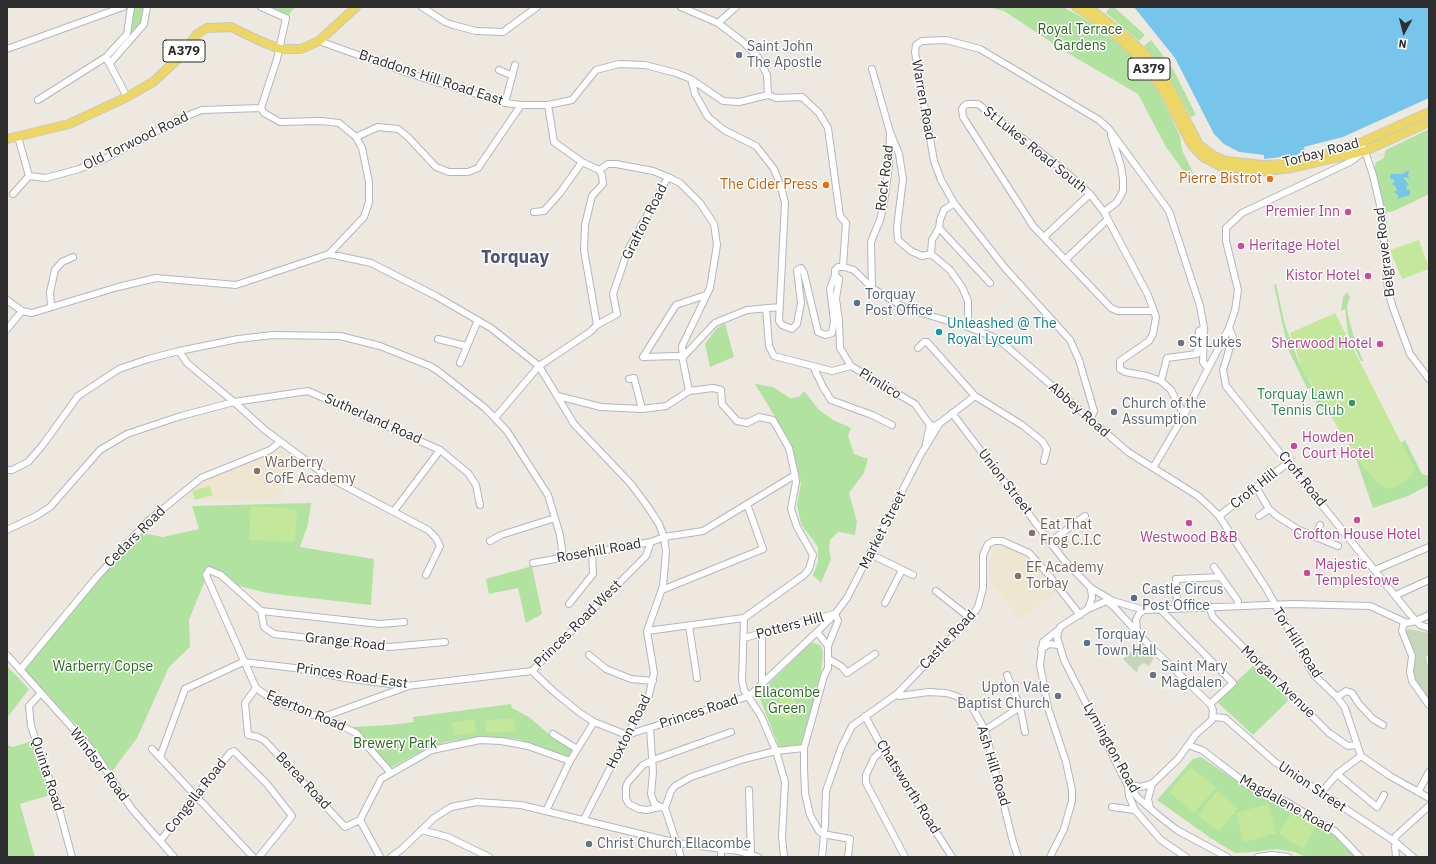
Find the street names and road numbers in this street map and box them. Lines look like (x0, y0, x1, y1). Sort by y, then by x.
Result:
road number: A379 (163, 40, 205, 62)
street label: Braddons Hill Road East (357, 47, 505, 109)
road number: A379 (1128, 58, 1170, 80)
street label: Warren Road (908, 59, 938, 141)
street label: St Lukes Road South (980, 103, 1090, 197)
street label: Old Torwood Road (81, 108, 191, 174)
street label: Torbay Road (1281, 135, 1361, 171)
street label: Rock Road (873, 144, 897, 212)
street label: Grafton Road (619, 181, 671, 263)
street label: Belgrave Road (1371, 206, 1399, 298)
street label: Pimlico (856, 365, 904, 403)
street label: Abbey Road (1045, 379, 1113, 441)
street label: Sutherland Road (322, 390, 424, 448)
street label: Union Street (974, 446, 1036, 518)
street label: Croft Road (1275, 448, 1329, 510)
street label: Croft Hill (1227, 465, 1281, 513)
street label: Market Street (856, 488, 910, 572)
street label: Cedars Road (101, 503, 169, 571)
street label: Rosehill Road (555, 535, 643, 567)
street label: Princes Road West (531, 577, 625, 671)
street label: Tor Hill Road (1269, 605, 1325, 681)
street label: Castle Road (916, 607, 980, 673)
street label: Potters Hill (754, 609, 826, 643)
street label: Grange Road (304, 629, 386, 655)
street label: Morgan Avenue (1237, 642, 1319, 722)
street label: Princes Road East (295, 660, 409, 692)
street label: Egerton Road (264, 687, 348, 735)
street label: Princes Road (657, 691, 741, 733)
street label: Hoxton Road (603, 692, 655, 772)
street label: Lymington Road (1079, 700, 1143, 796)
street label: Ash Hill Road (973, 724, 1013, 808)
street label: Windsor Road (66, 725, 132, 805)
street label: Quinta Road (27, 735, 67, 813)
street label: Chatsworth Road (872, 737, 944, 837)
street label: Berea Road (272, 749, 334, 813)
street label: Congella Road (162, 755, 230, 837)
street label: Union Street (1275, 758, 1349, 816)
street label: Magdalene Road (1236, 771, 1336, 837)

